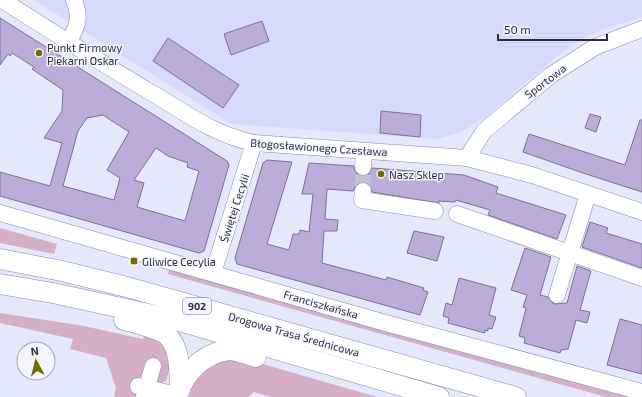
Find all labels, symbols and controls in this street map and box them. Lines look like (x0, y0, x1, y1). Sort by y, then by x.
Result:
scale bar (498, 16, 607, 42)
text: 50 m (504, 22, 531, 36)
place label: Punkt Firmowy Piekarni Oskar (47, 41, 122, 67)
marker: Punkt Firmowy Piekarni Oskar (34, 48, 44, 58)
street label: Sportowa (522, 61, 568, 101)
street label: Błogosławionego Czesława (250, 136, 388, 158)
place label: Nasz Sklep (389, 168, 444, 181)
marker: Nasz Sklep (376, 169, 386, 179)
street label: Świętej Cecylii (217, 172, 252, 244)
place label: Gliwice Cecylia (142, 255, 216, 268)
marker: Gliwice Cecylia (129, 256, 139, 266)
street label: Franciszkańska (282, 287, 360, 321)
road number: 902 (183, 298, 211, 314)
street label: Drogowa Trasa Średnicowa (227, 309, 361, 359)
north arrow (16, 341, 56, 381)
text: N (30, 344, 40, 358)

